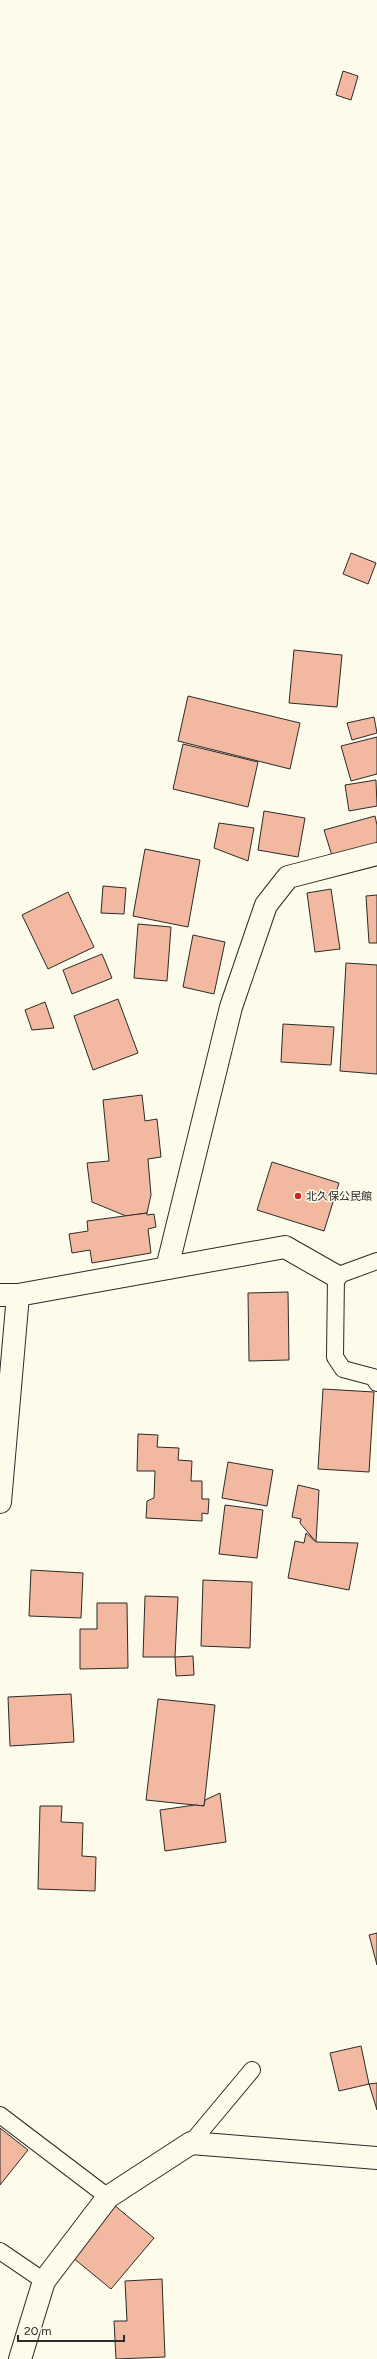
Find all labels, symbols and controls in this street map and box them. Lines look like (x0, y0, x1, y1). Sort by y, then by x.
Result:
place label: 北久保公民館 (306, 1190, 372, 1203)
marker: 北久保公民館 (293, 1191, 303, 1201)
scale bar (18, 2317, 124, 2343)
text: 20 m (24, 2324, 52, 2338)

